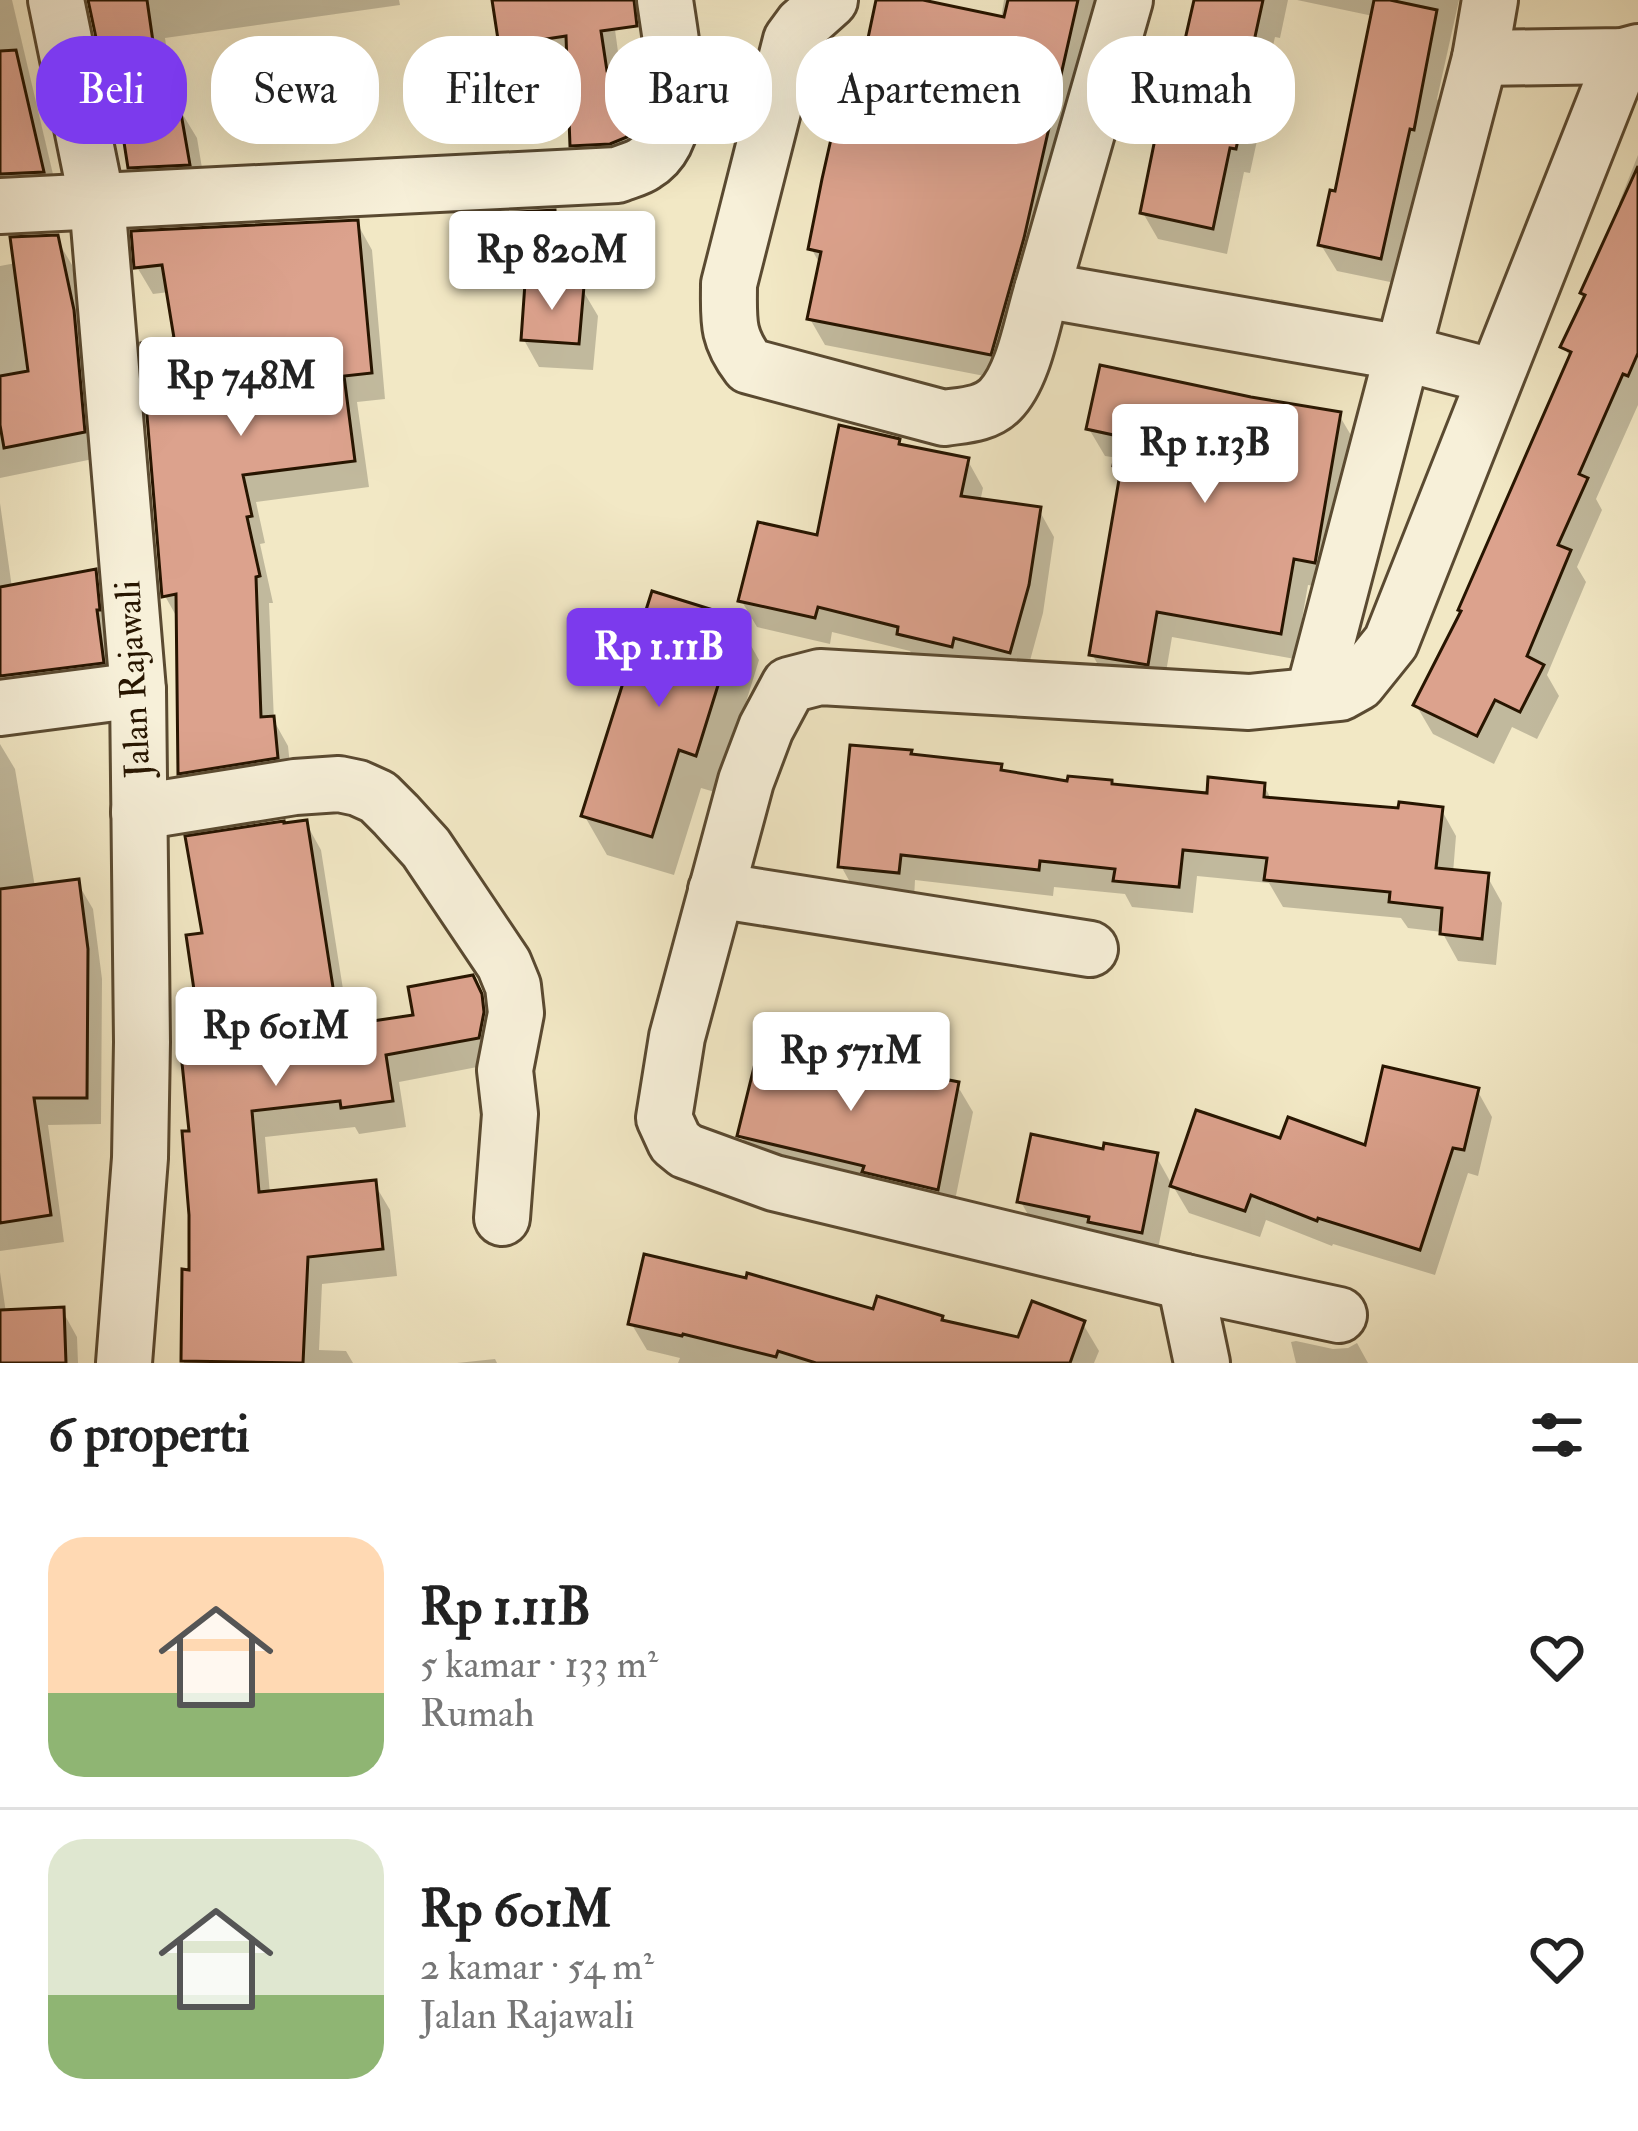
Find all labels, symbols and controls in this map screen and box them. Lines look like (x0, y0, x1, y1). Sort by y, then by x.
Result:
chip: Beli (36, 36, 187, 144)
chip: Sewa (211, 36, 379, 144)
chip: Filter (403, 36, 581, 144)
chip: Baru (605, 36, 772, 144)
chip: Apartemen (796, 36, 1063, 144)
chip: Rumah (1087, 36, 1295, 144)
pin: Rp 820M (441, 211, 663, 313)
text: Rp 820M (476, 225, 628, 274)
pin: Rp 748M (130, 337, 352, 439)
text: Rp 748M (166, 351, 316, 400)
pin: Rp 1.13B (1081, 404, 1329, 506)
text: Rp 1.13B (1139, 418, 1271, 467)
street label: Jalan Rajawali (105, 579, 161, 780)
pin: Rp 1.11B (535, 608, 783, 710)
text: Rp 1.11B (594, 622, 724, 671)
pin: Rp 601M (165, 987, 387, 1089)
text: Rp 601M (203, 1001, 349, 1050)
pin: Rp 571M (740, 1012, 962, 1114)
text: Rp 571M (780, 1026, 922, 1075)
icon: filters (1524, 1402, 1590, 1468)
text: 6 properti (48, 1403, 250, 1467)
text: Rp 1.11B (420, 1576, 591, 1640)
icon: home (144, 1585, 288, 1729)
icon: heart (1524, 1624, 1590, 1690)
text: 5 kamar · 133 m² (420, 1640, 658, 1689)
text: Rumah (420, 1689, 534, 1738)
text: Rp 601M (420, 1878, 612, 1942)
icon: home (144, 1887, 288, 2031)
icon: heart (1524, 1926, 1590, 1992)
text: 2 kamar · 54 m² (420, 1942, 654, 1991)
text: Jalan Rajawali (420, 1991, 634, 2040)

